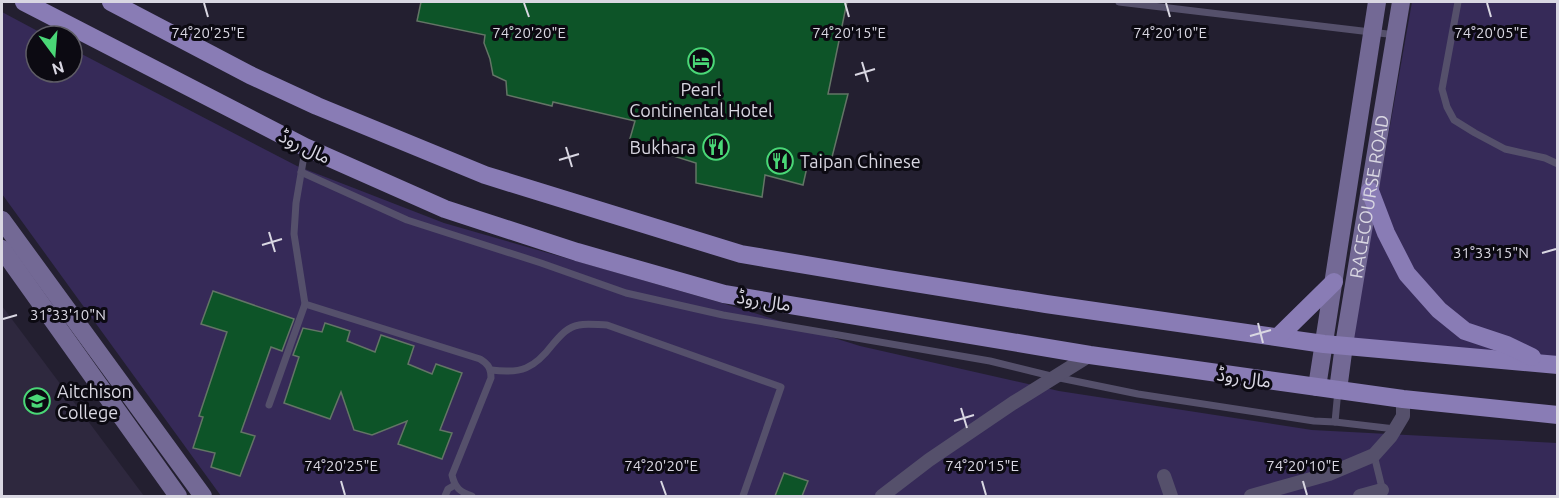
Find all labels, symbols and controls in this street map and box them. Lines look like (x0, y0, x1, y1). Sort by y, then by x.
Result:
north arrow (24, 24, 84, 84)
text: 74°20'25"E (171, 24, 245, 41)
text: 74°20'20"E (492, 24, 566, 41)
text: 74°20'15"E (812, 24, 886, 41)
text: 74°20'10"E (1133, 24, 1207, 41)
text: 74°20'05"E (1454, 24, 1528, 41)
hotel icon: Pearl Continental Hotel (686, 46, 716, 76)
text: N (50, 58, 66, 79)
place label: Pearl Continental Hotel (629, 79, 773, 120)
street label: RACECOURSE ROAD (1345, 113, 1392, 280)
street label: مال روڈ (275, 125, 334, 169)
restaurant icon: Bukhara (701, 132, 731, 162)
place label: Bukhara (630, 137, 696, 157)
restaurant icon: Taipan Chinese (765, 146, 795, 176)
place label: Taipan Chinese (800, 151, 921, 171)
text: 31°33'15"N (1453, 244, 1529, 261)
street label: مال روڈ (735, 286, 793, 316)
text: 31°33'10"N (30, 306, 106, 323)
street label: مال روڈ (1215, 363, 1272, 393)
place label: Aitchison College (57, 381, 132, 422)
school or university icon: Aitchison College (22, 386, 52, 416)
text: 74°20'25"E (304, 457, 378, 474)
text: 74°20'20"E (624, 457, 698, 474)
text: 74°20'15"E (945, 457, 1019, 474)
text: 74°20'10"E (1266, 457, 1340, 474)

